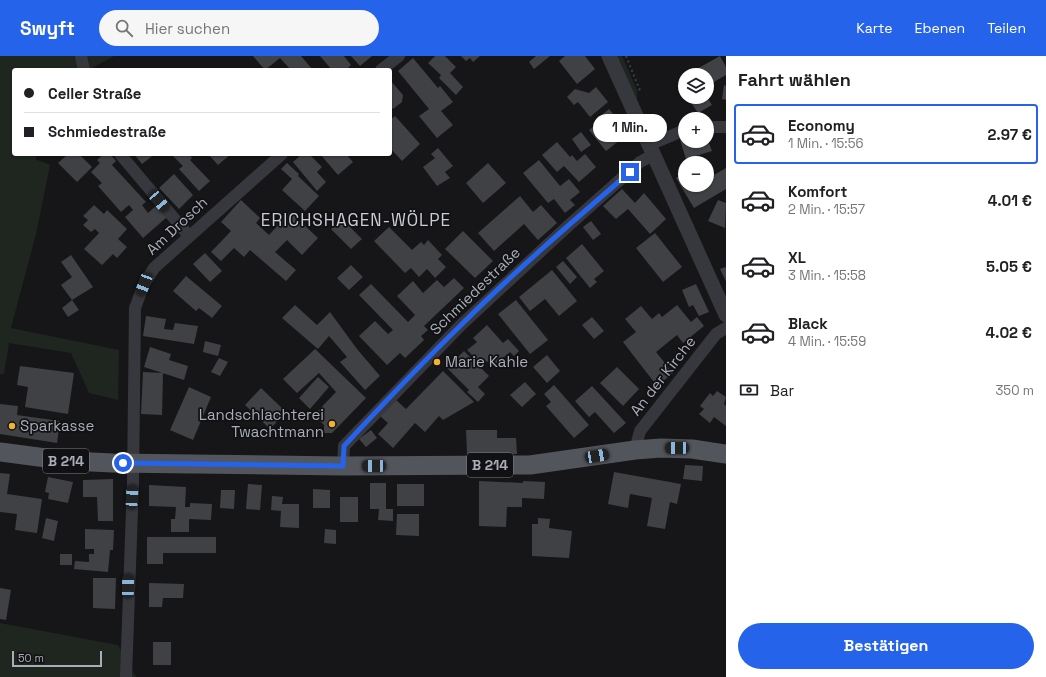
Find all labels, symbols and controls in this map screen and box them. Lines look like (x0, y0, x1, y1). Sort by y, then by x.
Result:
search box (99, 10, 379, 46)
text: Swyft (20, 16, 75, 41)
icon: search (113, 17, 135, 39)
text: Hier suchen (145, 19, 230, 38)
text: Karte (856, 19, 893, 37)
text: Ebenen (915, 19, 965, 37)
text: Teilen (987, 19, 1026, 37)
map controls (678, 68, 714, 192)
button: layers (678, 68, 714, 104)
text: Fahrt wählen (738, 68, 851, 91)
text: Celler Straße (48, 84, 141, 103)
button: + (678, 112, 714, 148)
callout: 1 Min. (593, 114, 667, 142)
icon: car (740, 116, 776, 152)
text: Economy (788, 116, 855, 135)
text: 1 Min. (612, 119, 648, 136)
text: Schmiedestraße (48, 122, 166, 141)
text: 2.97 € (987, 125, 1032, 144)
text: 1 Min. · 15:56 (788, 135, 863, 152)
button: − (678, 156, 714, 192)
route end (621, 163, 639, 181)
icon: car (740, 182, 776, 218)
text: Komfort (788, 182, 847, 201)
car (147, 188, 171, 214)
text: 4.01 € (988, 191, 1032, 210)
street label: Am Drosch (142, 192, 211, 259)
text: 2 Min. · 15:57 (788, 201, 865, 218)
district label: ERICHSHAGEN-WÖLPE (261, 209, 451, 231)
street label: Schmiedestraße (425, 243, 524, 339)
icon: car (740, 248, 776, 284)
text: XL (788, 248, 806, 267)
text: 5.05 € (986, 257, 1032, 276)
text: 3 Min. · 15:58 (788, 267, 866, 284)
car (134, 271, 154, 297)
icon: car (740, 314, 776, 350)
text: Black (788, 314, 828, 333)
text: 4.02 € (986, 323, 1032, 342)
street label: An der Kirche (626, 332, 700, 419)
text: 4 Min. · 15:59 (788, 333, 866, 350)
place label: Marie Kahle (445, 352, 528, 371)
marker: Marie Kahle (432, 357, 442, 367)
icon: cash (738, 379, 760, 401)
text: Bar (770, 381, 794, 400)
text: 350 m (996, 382, 1034, 399)
place label: Landschlachterei Twachtmann (199, 405, 324, 441)
place label: Sparkasse (20, 416, 94, 435)
marker: Landschlachterei Twachtmann (327, 419, 337, 429)
marker: Sparkasse (7, 421, 17, 431)
car (665, 442, 689, 454)
car (584, 448, 610, 464)
road number: B 214 (43, 449, 89, 473)
road number: B 214 (467, 453, 513, 477)
route start (114, 454, 132, 472)
car (362, 460, 386, 472)
car (125, 485, 139, 509)
car (122, 574, 134, 598)
button: Bestätigen (738, 623, 1034, 669)
scale bar (12, 649, 102, 668)
text: 50 m (18, 651, 44, 665)

